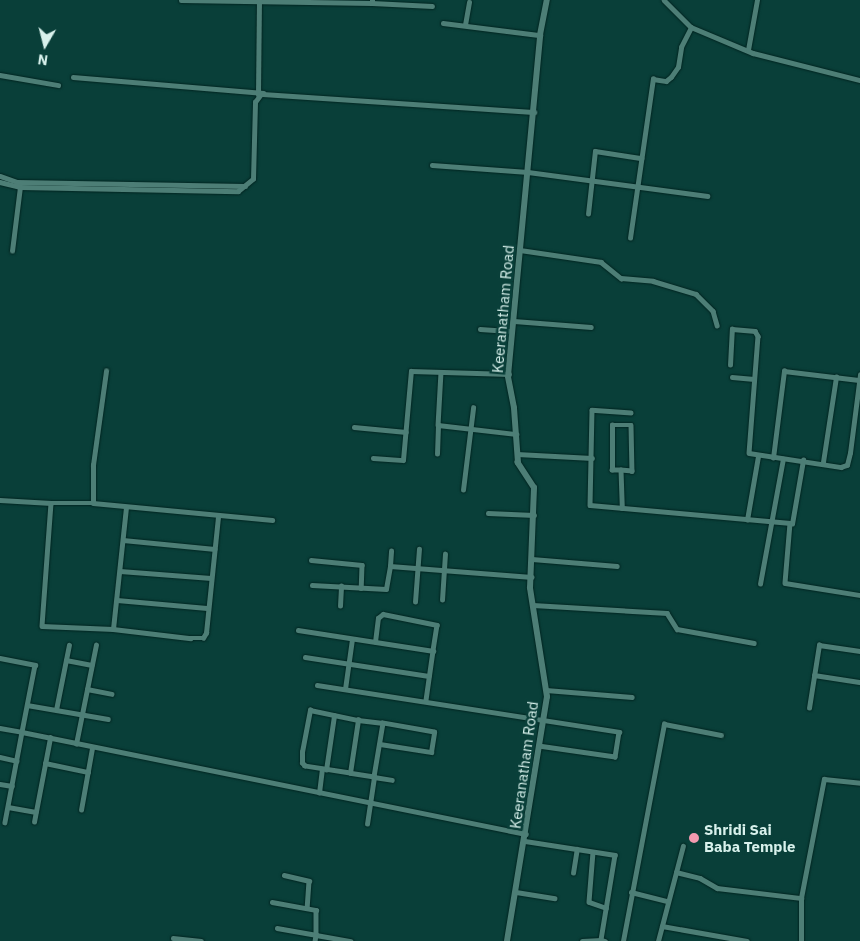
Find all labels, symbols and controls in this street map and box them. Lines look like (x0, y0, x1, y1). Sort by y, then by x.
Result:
north arrow (20, 20, 70, 70)
text: N (37, 50, 49, 69)
street label: Keeranatham Road (488, 244, 518, 374)
street label: Keeranatham Road (506, 700, 542, 830)
place label: Shridi Sai Baba Temple (704, 820, 795, 855)
marker: Shridi Sai Baba Temple (688, 832, 700, 844)

